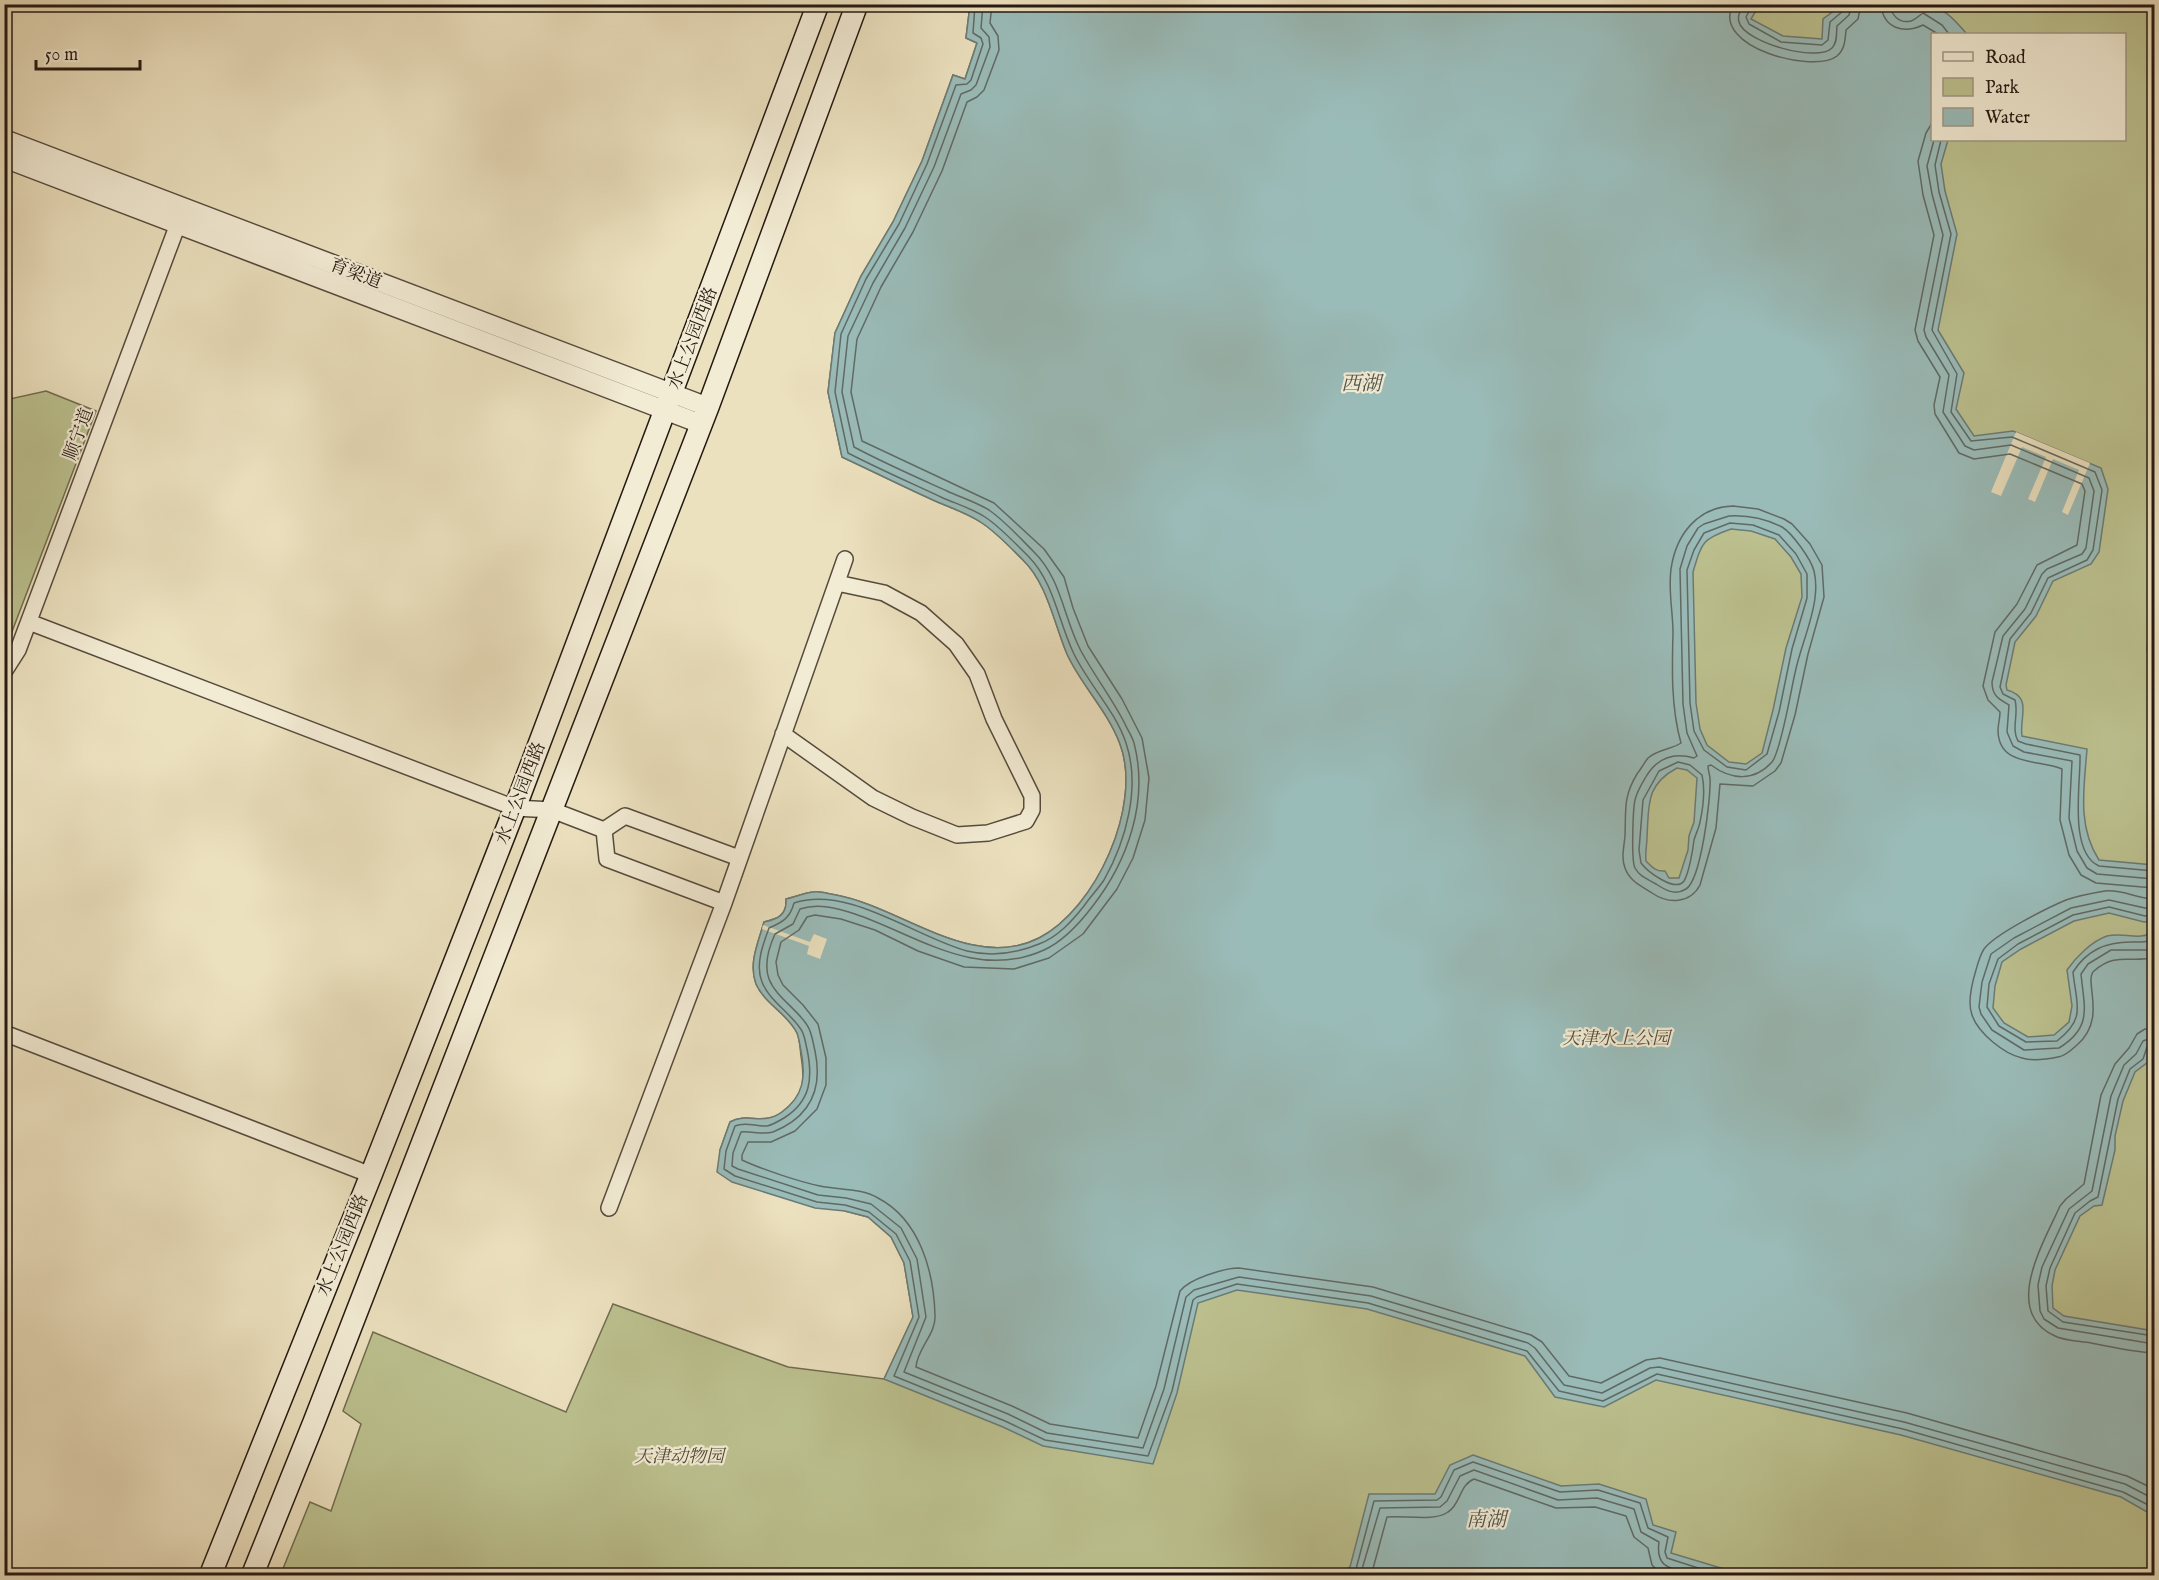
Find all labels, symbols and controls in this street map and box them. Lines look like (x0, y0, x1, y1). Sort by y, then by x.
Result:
scale bar (36, 33, 140, 71)
legend (1931, 33, 2126, 141)
text: 50 m (45, 44, 78, 67)
text: Road (1985, 47, 2026, 70)
text: Park (1985, 77, 2020, 100)
text: Water (1985, 107, 2030, 130)
street label: 育梁道 (326, 254, 385, 295)
street label: 水上公园西路 (663, 284, 723, 393)
water label: 西湖 (1341, 372, 1384, 397)
street label: 顺宁道 (59, 405, 99, 464)
street label: 水上公园西路 (491, 739, 551, 848)
park label: 天津水上公园 (1562, 1028, 1673, 1051)
street label: 水上公园西路 (312, 1191, 374, 1300)
park label: 天津动物园 (634, 1446, 727, 1469)
water label: 南湖 (1466, 1508, 1509, 1533)

